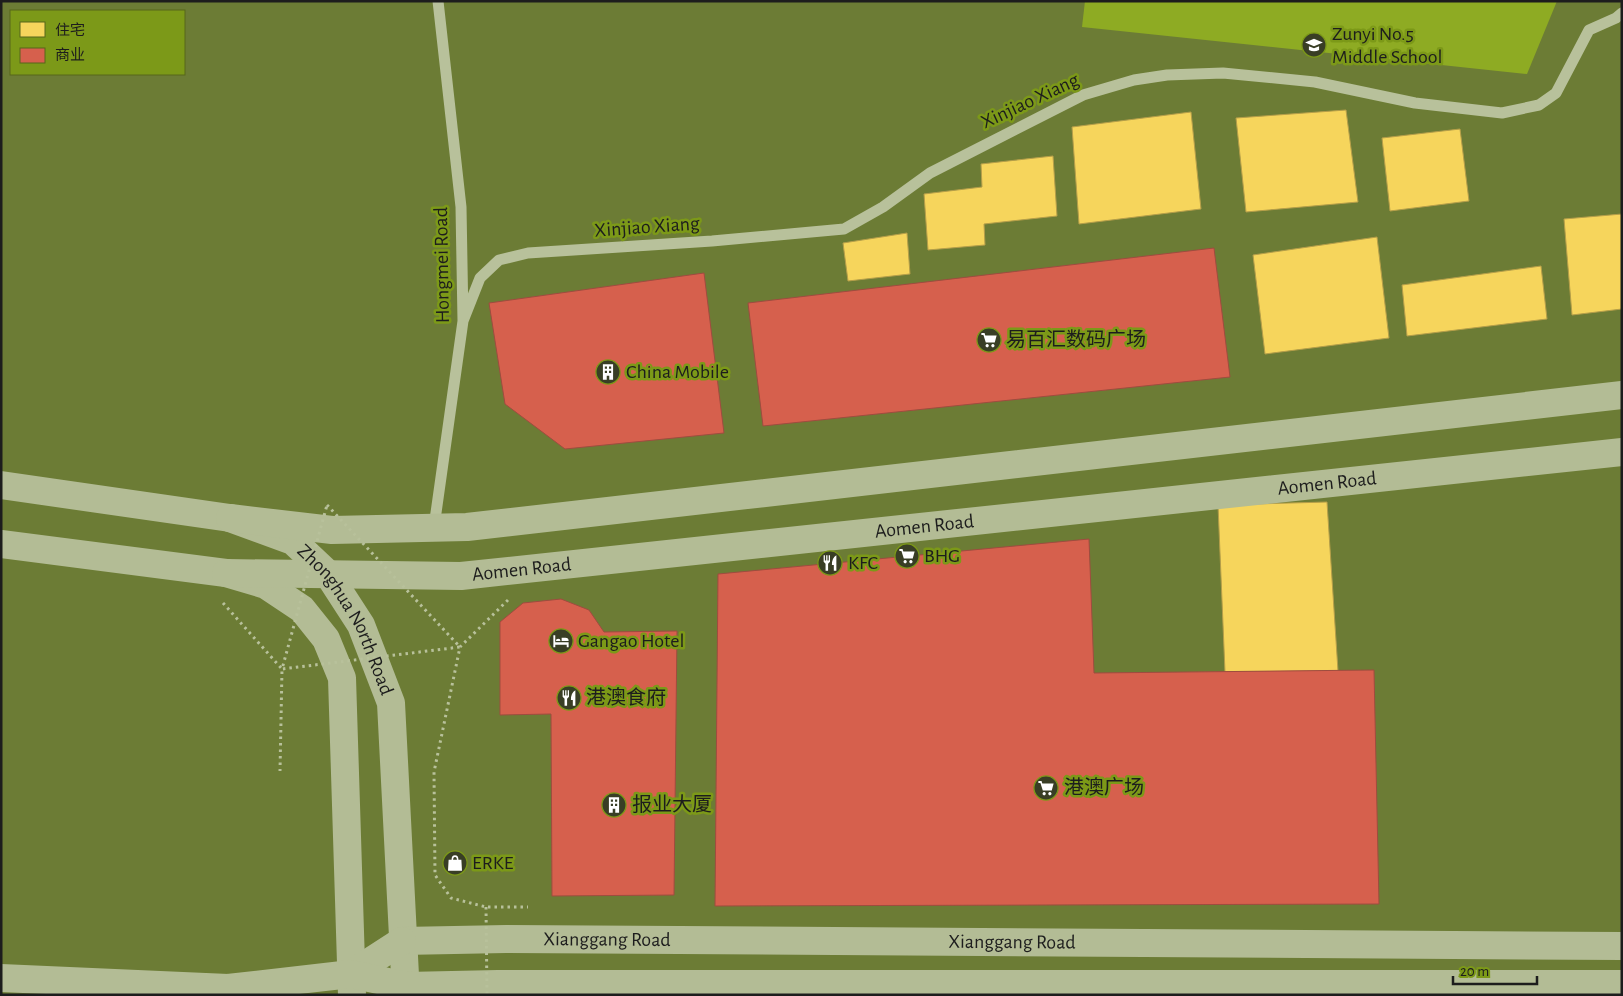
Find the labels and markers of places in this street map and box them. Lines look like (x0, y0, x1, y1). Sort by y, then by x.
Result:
place label: Zunyi No.5 Middle School (1332, 24, 1443, 67)
school or university icon: Zunyi No.5 Middle School (1301, 32, 1327, 58)
supermarket icon: 易百汇数码广场 (976, 327, 1002, 353)
place label: 易百汇数码广场 (1006, 329, 1146, 350)
building icon: China Mobile (595, 359, 621, 385)
place label: China Mobile (626, 362, 729, 382)
supermarket icon: BHG (894, 543, 920, 569)
place label: BHG (924, 546, 960, 566)
restaurant icon: KFC (817, 550, 843, 576)
place label: KFC (848, 553, 878, 573)
hotel icon: Gangao Hotel (548, 628, 574, 654)
place label: Gangao Hotel (578, 631, 684, 651)
restaurant icon: 港澳食府 (556, 685, 582, 711)
place label: 港澳食府 (586, 687, 666, 708)
supermarket icon: 港澳广场 (1033, 775, 1059, 801)
place label: 港澳广场 (1064, 777, 1144, 798)
building icon: 报业大厦 (601, 792, 627, 818)
place label: 报业大厦 (632, 794, 712, 815)
shop icon: ERKE (442, 850, 468, 876)
place label: ERKE (472, 853, 514, 873)

